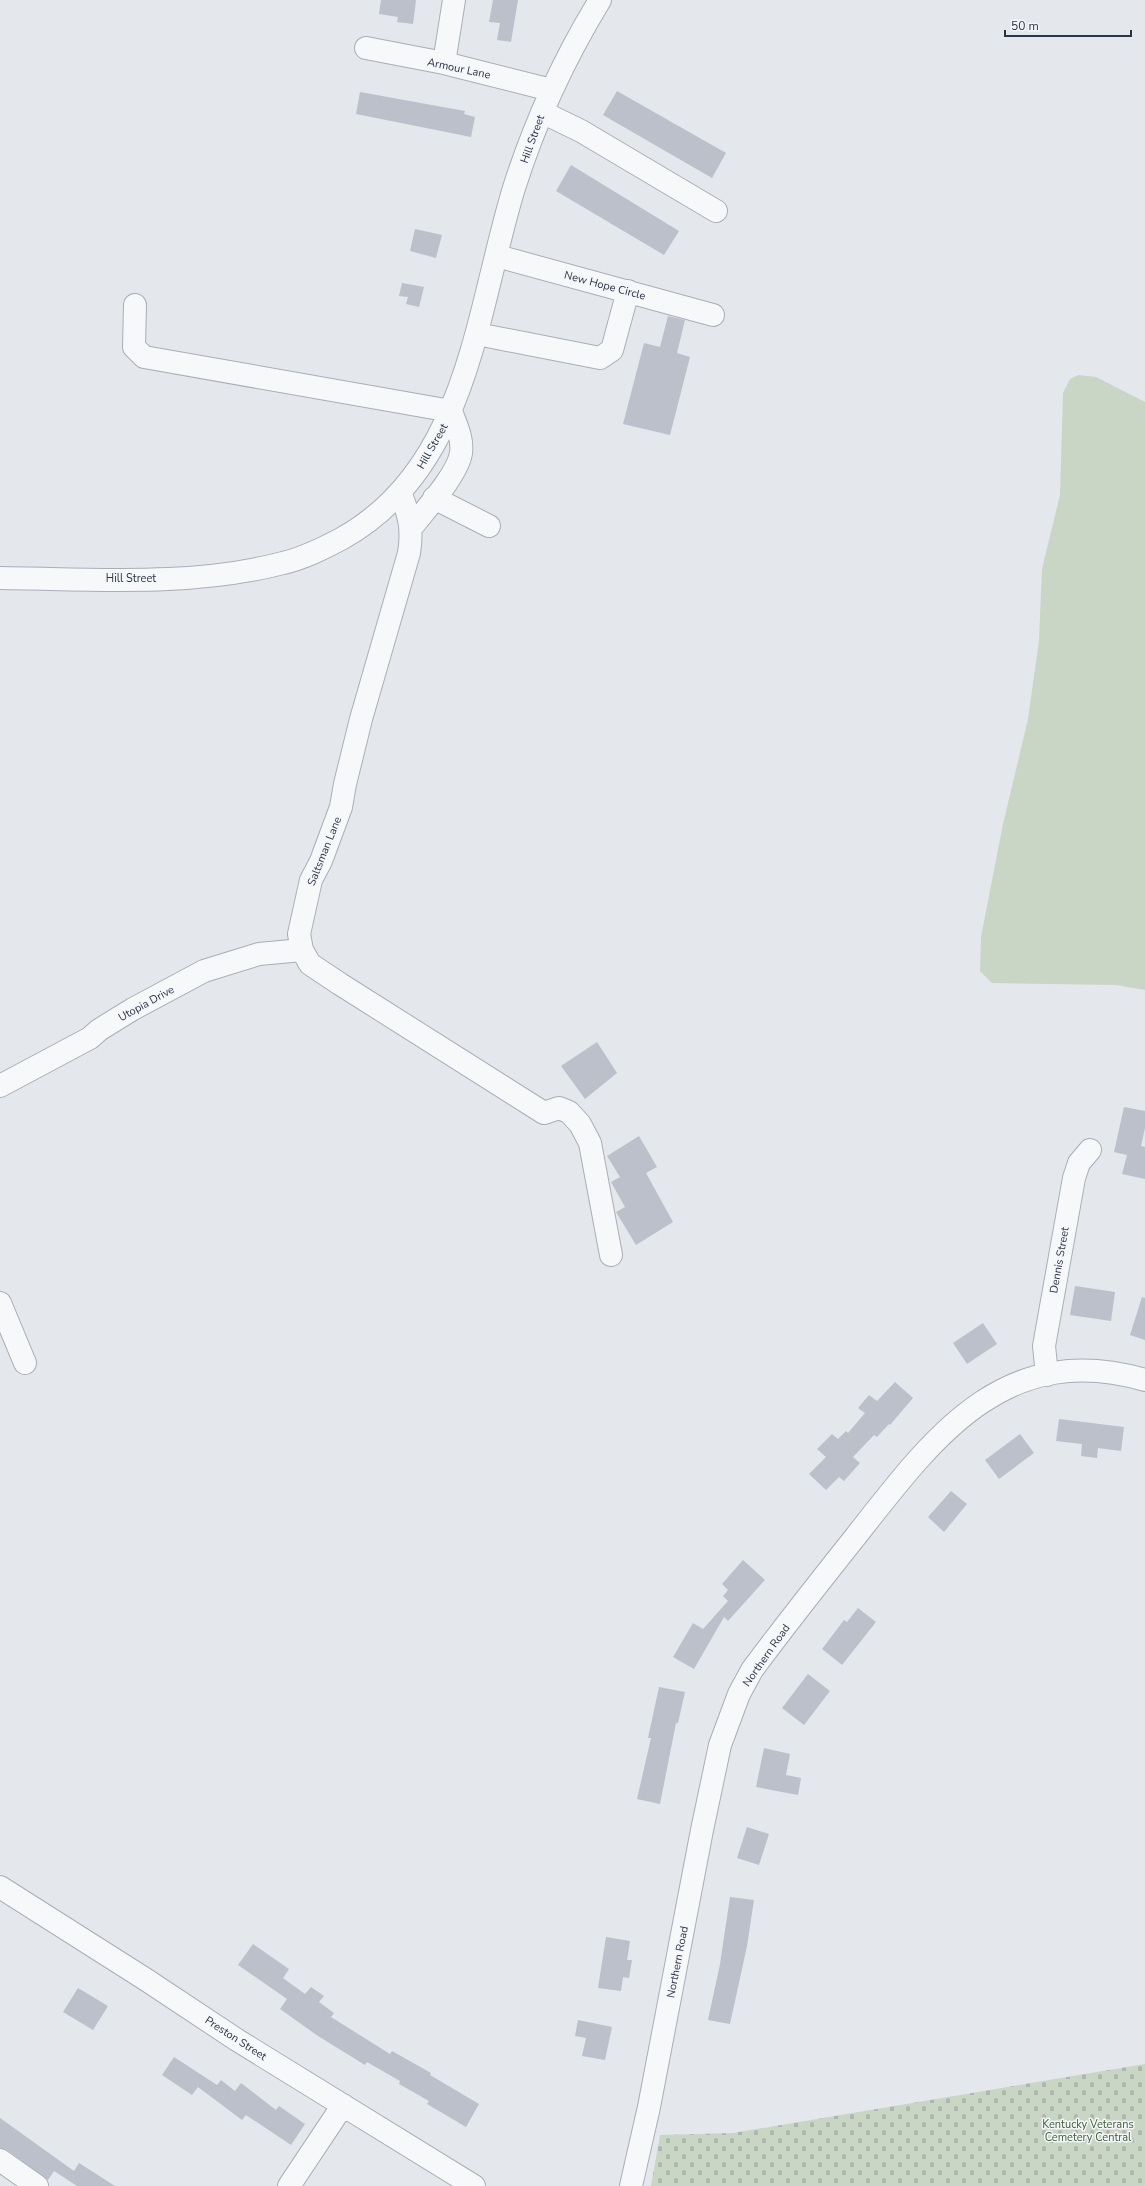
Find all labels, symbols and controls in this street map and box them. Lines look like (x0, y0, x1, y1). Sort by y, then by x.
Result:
scale bar (1005, 12, 1131, 38)
text: 50 m (1011, 18, 1039, 34)
street label: Armour Lane (426, 54, 492, 83)
street label: Hill Street (517, 113, 548, 165)
street label: New Hope Circle (563, 267, 647, 304)
street label: Hill Street (413, 421, 452, 472)
street label: Hill Street (106, 571, 156, 586)
street label: Saltsman Lane (304, 814, 345, 888)
street label: Utopia Drive (116, 982, 177, 1025)
street label: Dennis Street (1046, 1226, 1073, 1294)
street label: Northern Road (739, 1621, 794, 1690)
street label: Northern Road (663, 1925, 692, 1999)
street label: Preston Street (202, 2013, 270, 2064)
park label: Kentucky Veterans Cemetery Central (1042, 2117, 1134, 2145)

